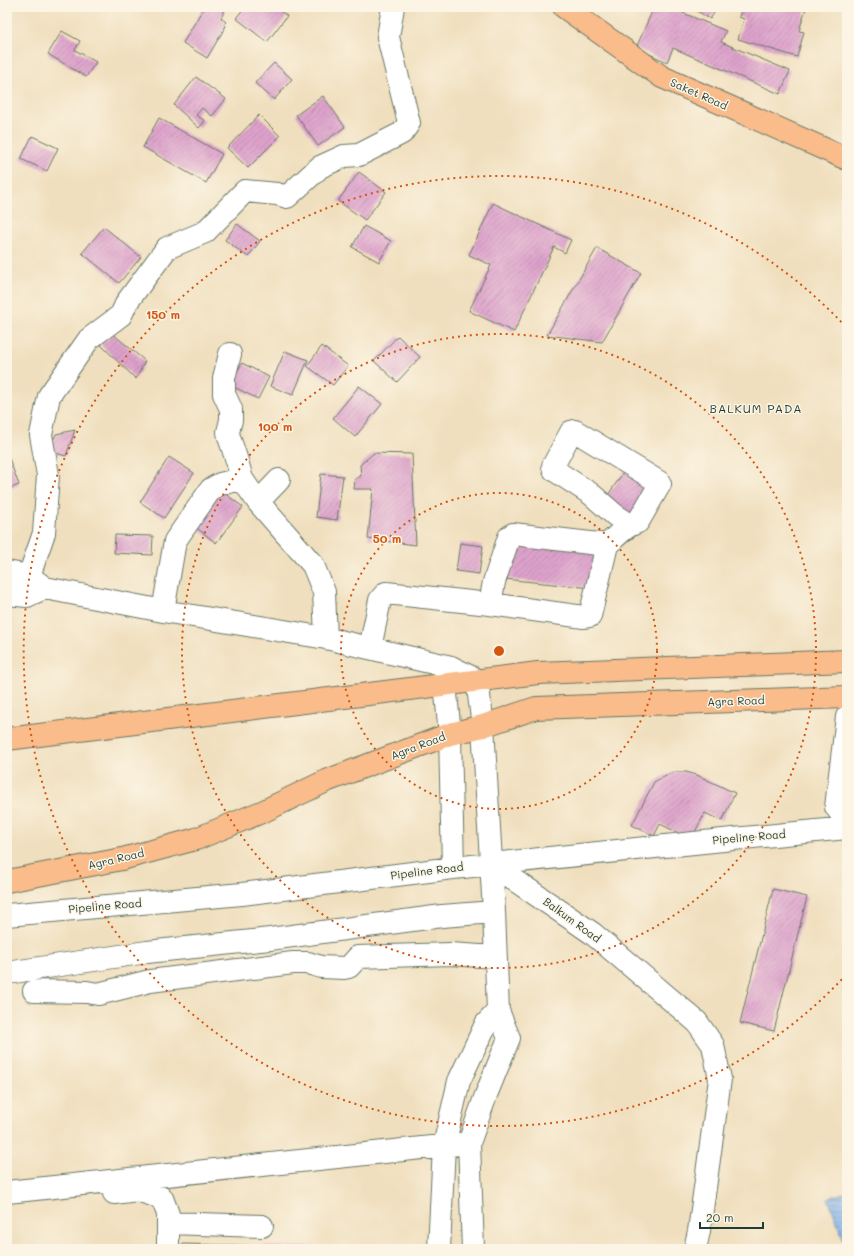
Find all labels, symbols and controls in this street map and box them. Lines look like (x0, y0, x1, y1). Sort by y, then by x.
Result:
street label: Saket Road (668, 74, 730, 113)
text: 150 m (146, 306, 180, 322)
district label: BALKUM PADA (710, 400, 803, 416)
text: 100 m (258, 418, 292, 434)
text: 50 m (373, 530, 401, 546)
centre of rings (492, 644, 506, 658)
street label: Agra Road (707, 692, 765, 709)
street label: Agra Road (388, 728, 447, 763)
street label: Pipeline Road (712, 826, 786, 847)
street label: Agra Road (86, 845, 146, 872)
street label: Pipeline Road (389, 859, 464, 882)
street label: Balkum Road (540, 894, 604, 946)
street label: Pipeline Road (68, 895, 142, 916)
scale bar (700, 1204, 763, 1230)
text: 20 m (706, 1209, 734, 1225)

